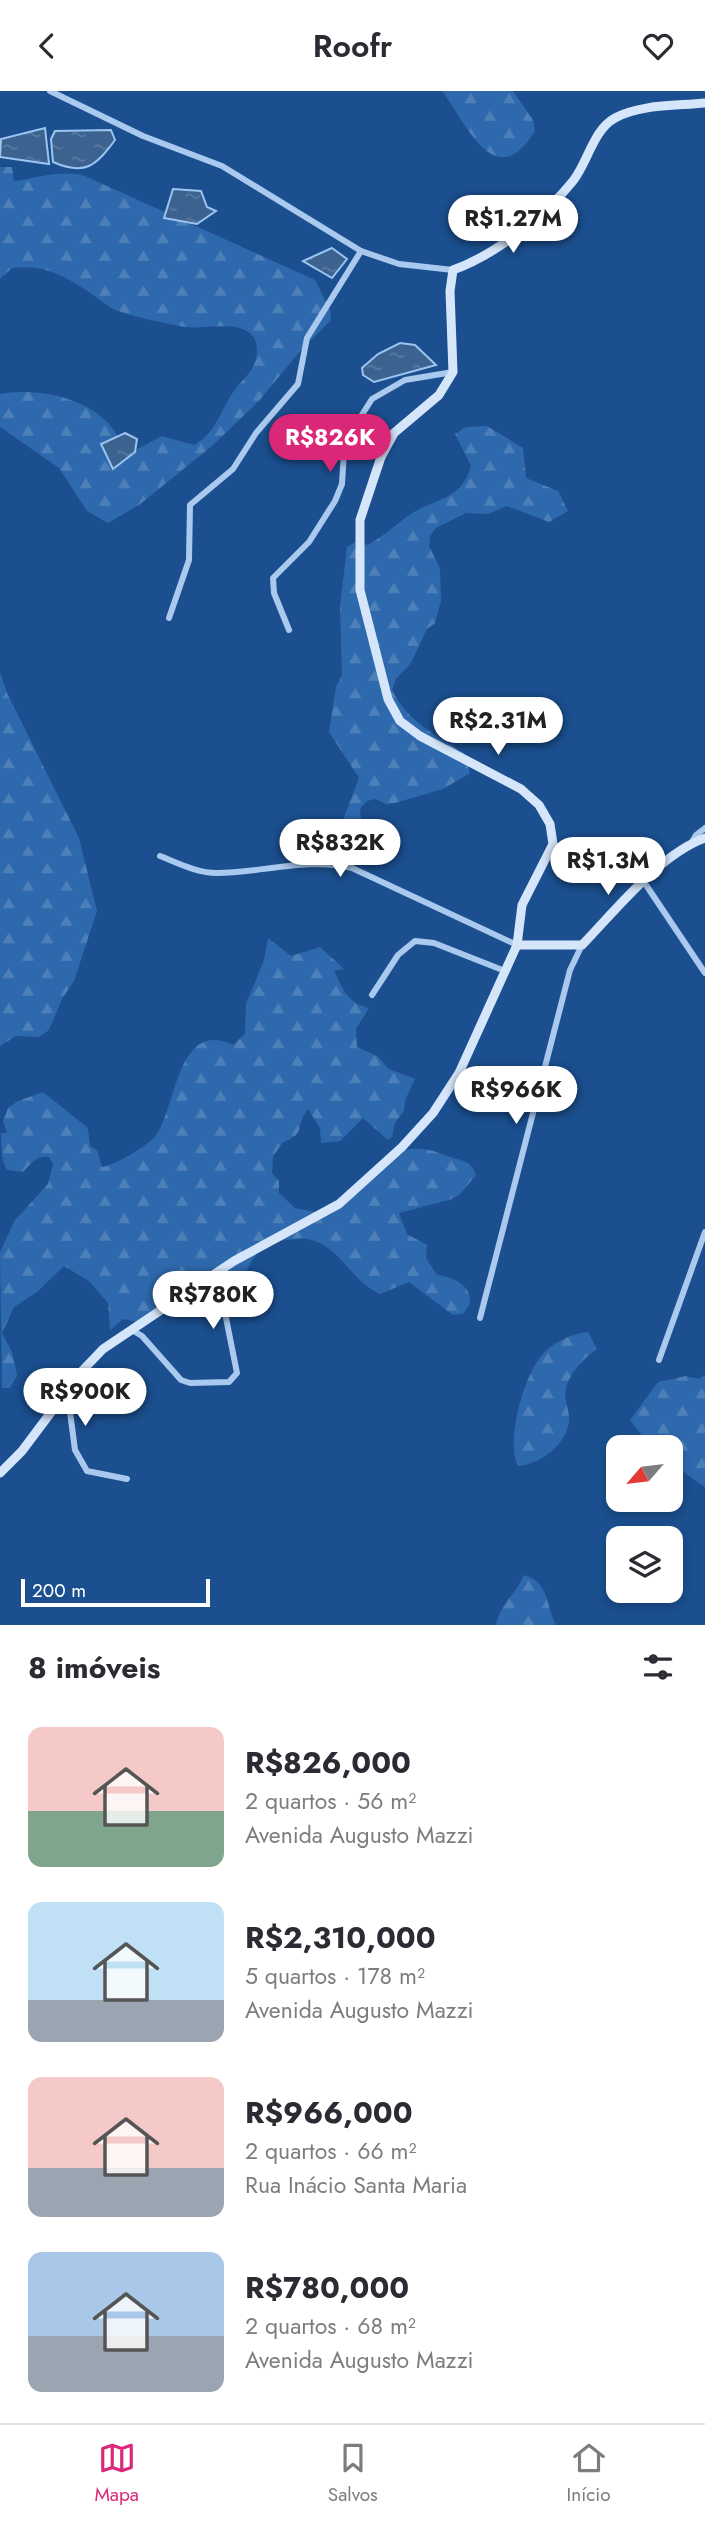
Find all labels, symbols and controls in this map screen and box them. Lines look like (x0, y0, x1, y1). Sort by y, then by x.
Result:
text: Roofr (313, 23, 392, 69)
icon: back (28, 27, 66, 65)
icon: heart (639, 27, 677, 65)
pin: R$1.27M (448, 195, 578, 255)
text: R$1.27M (464, 201, 562, 235)
pin: R$826K (273, 415, 387, 474)
text: R$826K (285, 420, 375, 454)
pin: R$2.31M (433, 697, 563, 757)
text: R$2.31M (449, 703, 547, 737)
pin: R$832K (283, 819, 397, 879)
text: R$832K (295, 825, 385, 859)
pin: R$1.3M (551, 837, 665, 897)
text: R$1.3M (566, 843, 650, 877)
pin: R$966K (459, 1067, 573, 1126)
text: R$966K (470, 1072, 562, 1106)
pin: R$780K (156, 1271, 270, 1331)
text: R$780K (169, 1277, 257, 1311)
pin: R$900K (28, 1369, 142, 1428)
text: R$900K (39, 1374, 131, 1408)
north arrow (606, 1435, 682, 1512)
map controls (606, 1435, 683, 1603)
button: layers (606, 1526, 683, 1603)
scale bar (21, 1576, 210, 1608)
text: 200 m (32, 1577, 86, 1604)
text: 8 imóveis (28, 1646, 160, 1689)
icon: filters (639, 1648, 677, 1686)
text: R$826,000 (245, 1741, 411, 1784)
icon: home (84, 1755, 168, 1839)
text: 2 quartos · 56 m² (245, 1784, 416, 1818)
text: Avenida Augusto Mazzi (245, 1818, 474, 1852)
text: R$2,310,000 (245, 1916, 436, 1959)
icon: home (84, 1930, 168, 2014)
text: 5 quartos · 178 m² (245, 1959, 425, 1993)
text: Avenida Augusto Mazzi (245, 1993, 474, 2027)
text: R$966,000 (245, 2091, 413, 2134)
icon: home (84, 2105, 168, 2189)
text: 2 quartos · 66 m² (245, 2134, 416, 2168)
text: Rua Inácio Santa Maria (245, 2168, 467, 2202)
text: R$780,000 (245, 2266, 409, 2309)
icon: home (84, 2280, 168, 2364)
text: 2 quartos · 68 m² (245, 2309, 416, 2343)
text: Avenida Augusto Mazzi (245, 2343, 474, 2377)
tab: Mapa (94, 2439, 139, 2508)
tab: Salvos (328, 2439, 378, 2508)
tab: Início (567, 2439, 611, 2508)

